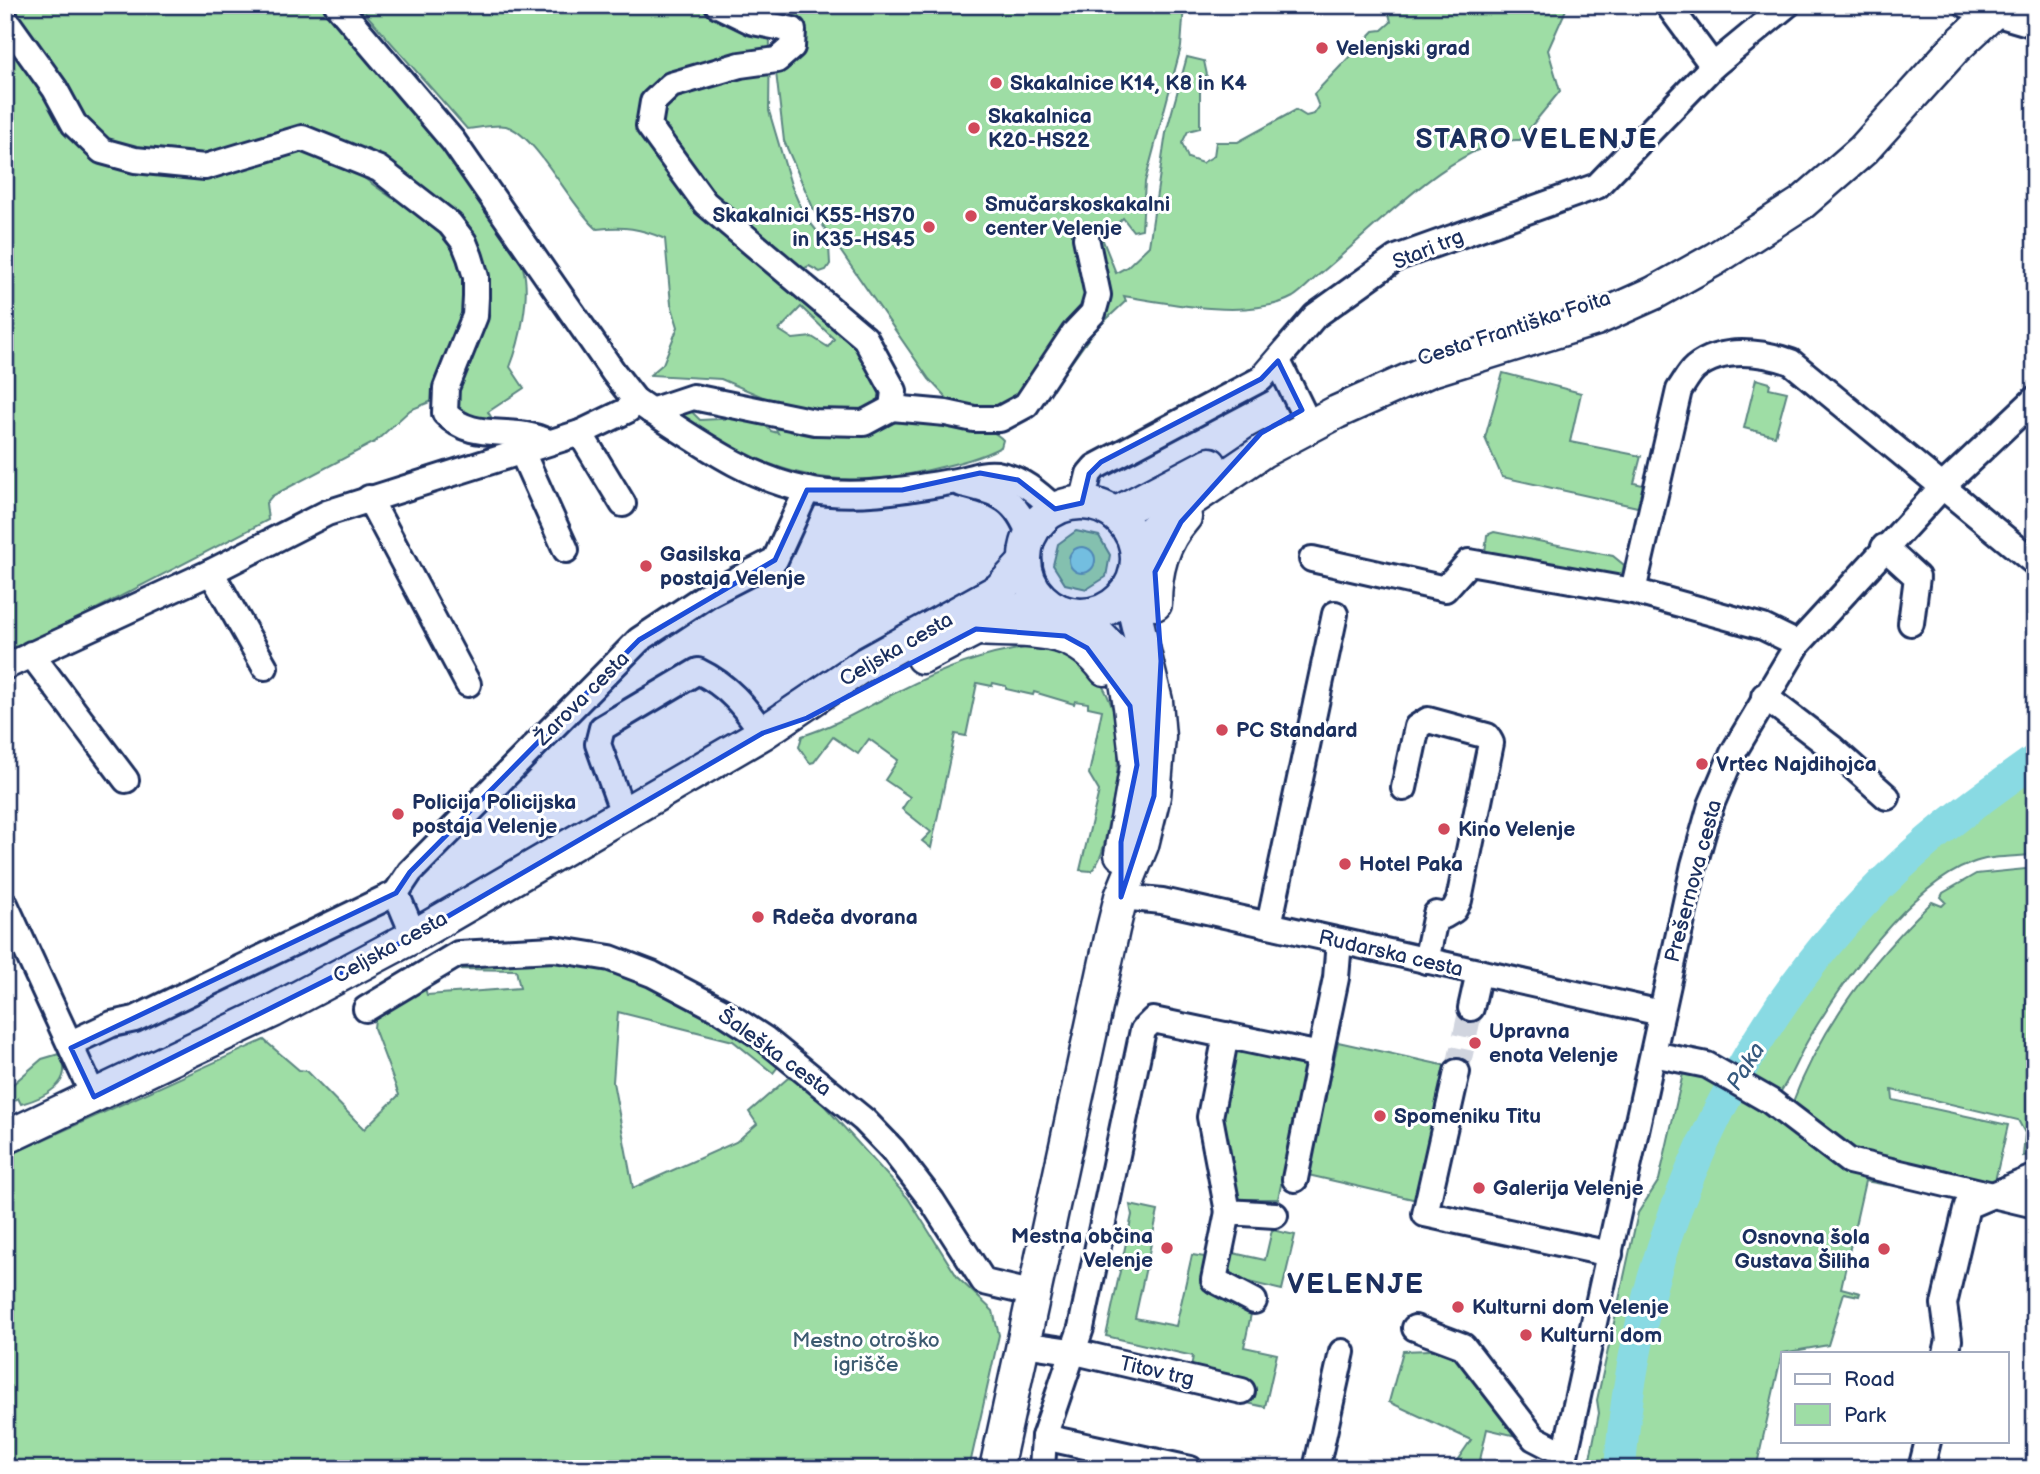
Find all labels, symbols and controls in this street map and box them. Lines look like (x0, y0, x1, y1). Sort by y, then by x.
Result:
place label: Velenjski grad (1336, 36, 1470, 61)
marker: Velenjski grad (1314, 40, 1330, 56)
place label: Skakalnice K14, K8 in K4 (1010, 71, 1248, 96)
marker: Skakalnice K14, K8 in K4 (988, 75, 1004, 91)
place label: Skakalnica K20-HS22 (988, 104, 1092, 153)
marker: Skakalnica K20-HS22 (966, 120, 982, 136)
district label: STARO VELENJE (1416, 123, 1658, 156)
place label: Smučarskoskakalni center Velenje (985, 192, 1170, 241)
place label: Skakalnici K55-HS70 in K35-HS45 (712, 203, 915, 252)
marker: Smučarskoskakalni center Velenje (963, 208, 979, 224)
marker: Skakalnici K55-HS70 in K35-HS45 (921, 219, 937, 235)
street label: Stari trg (1389, 224, 1467, 275)
street label: Cesta Františka Foita (1414, 285, 1614, 371)
place label: Gasilska postaja Velenje (660, 542, 805, 591)
marker: Gasilska postaja Velenje (638, 558, 654, 574)
street label: Celjska cesta (835, 607, 957, 692)
street label: Žarova cesta (529, 646, 635, 751)
place label: PC Standard (1236, 718, 1357, 743)
marker: PC Standard (1214, 722, 1230, 738)
place label: Vrtec Najdihojca (1716, 752, 1877, 777)
marker: Vrtec Najdihojca (1694, 756, 1710, 772)
place label: Policija Policijska postaja Velenje (412, 790, 576, 839)
street label: Prešernova cesta (1660, 797, 1727, 965)
marker: Policija Policijska postaja Velenje (390, 806, 406, 822)
place label: Kino Velenje (1458, 817, 1575, 842)
marker: Kino Velenje (1436, 821, 1452, 837)
place label: Hotel Paka (1359, 852, 1463, 877)
marker: Hotel Paka (1337, 856, 1353, 872)
place label: Rdeča dvorana (772, 905, 918, 930)
street label: Celjska cesta (329, 906, 452, 989)
marker: Rdeča dvorana (750, 909, 766, 925)
street label: Rudarska cesta (1316, 925, 1466, 982)
street label: Šaleška cesta (713, 1003, 836, 1102)
place label: Upravna enota Velenje (1489, 1019, 1618, 1068)
marker: Upravna enota Velenje (1467, 1035, 1483, 1051)
water label: Paka (1720, 1037, 1771, 1096)
place label: Spomeniku Titu (1394, 1104, 1541, 1129)
marker: Spomeniku Titu (1372, 1108, 1388, 1124)
place label: Galerija Velenje (1493, 1176, 1644, 1201)
marker: Galerija Velenje (1471, 1180, 1487, 1196)
place label: Mestna občina Velenje (1011, 1224, 1153, 1273)
place label: Osnovna šola Gustava Šiliha (1735, 1225, 1870, 1274)
marker: Mestna občina Velenje (1159, 1240, 1175, 1256)
marker: Osnovna šola Gustava Šiliha (1876, 1241, 1892, 1257)
district label: VELENJE (1287, 1268, 1425, 1301)
place label: Kulturni dom Velenje (1472, 1295, 1669, 1320)
marker: Kulturni dom Velenje (1450, 1299, 1466, 1315)
place label: Kulturni dom (1540, 1323, 1662, 1348)
marker: Kulturni dom (1518, 1327, 1534, 1343)
park label: Mestno otroško igrišče (792, 1328, 940, 1377)
street label: Titov trg (1117, 1351, 1197, 1392)
legend (1781, 1352, 2008, 1442)
text: Road (1844, 1367, 1895, 1392)
text: Park (1844, 1403, 1887, 1428)

